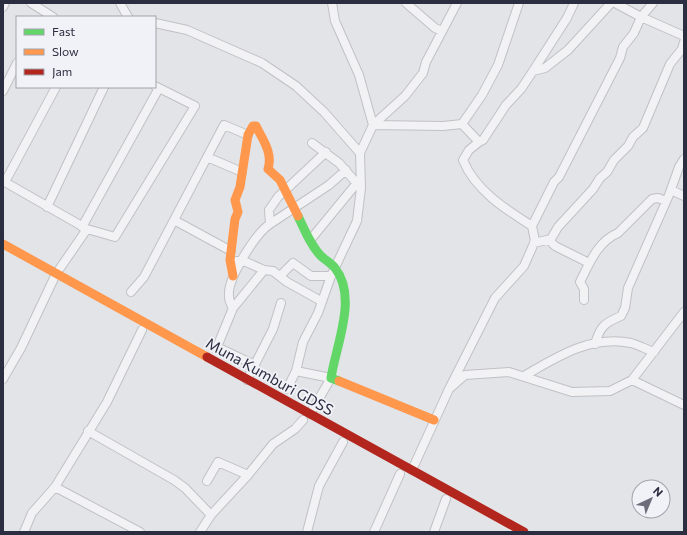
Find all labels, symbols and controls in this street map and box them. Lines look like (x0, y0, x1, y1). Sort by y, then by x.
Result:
legend (16, 16, 156, 88)
text: Fast (52, 24, 75, 38)
text: Slow (52, 44, 79, 58)
text: Jam (52, 64, 72, 79)
street label: Muna Kumburi GDSS (203, 333, 337, 419)
north arrow (631, 479, 671, 519)
text: N (651, 484, 666, 499)

